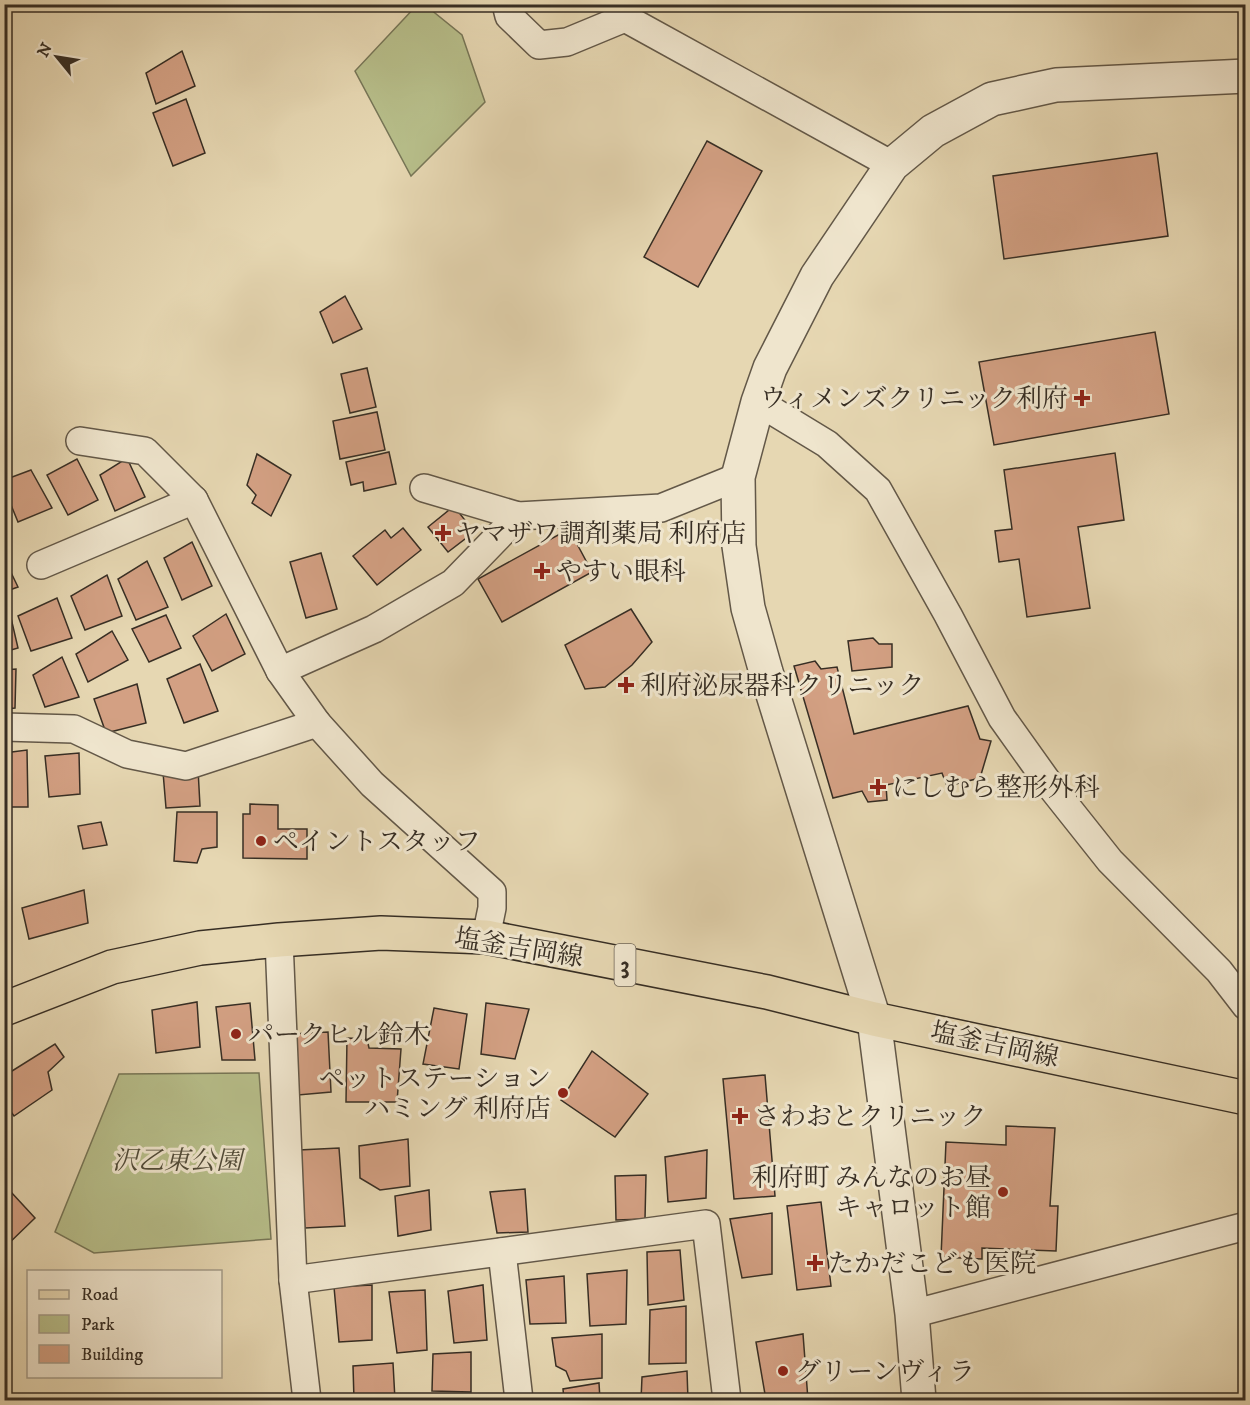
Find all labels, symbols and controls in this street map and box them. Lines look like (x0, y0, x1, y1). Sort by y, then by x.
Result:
north arrow (27, 27, 87, 87)
text: N (33, 39, 57, 61)
place label: ウィメンズクリニック利府 (760, 383, 1068, 416)
marker: ウィメンズクリニック利府 (1073, 389, 1091, 407)
place label: ヤマザワ調剤薬局 利府店 (455, 518, 747, 551)
marker: ヤマザワ調剤薬局 利府店 (436, 526, 450, 540)
place label: やすい眼科 (556, 556, 686, 589)
marker: やすい眼科 (533, 562, 551, 580)
place label: 利府泌尿器科クリニック (640, 670, 924, 703)
marker: 利府泌尿器科クリニック (617, 676, 635, 694)
place label: にしむら整形外科 (892, 772, 1100, 805)
marker: にしむら整形外科 (869, 778, 887, 796)
place label: ペイントスタッフ (273, 826, 481, 859)
marker: ペイントスタッフ (254, 834, 268, 848)
street label: 塩釜吉岡線 (452, 922, 586, 975)
road number: 3 (614, 944, 636, 986)
street label: 塩釜吉岡線 (928, 1016, 1062, 1075)
place label: パークヒル鈴木 (248, 1019, 430, 1052)
marker: パークヒル鈴木 (229, 1027, 243, 1041)
place label: ペットステーション ハミング 利府店 (319, 1063, 551, 1126)
marker: ペットステーション ハミング 利府店 (556, 1086, 570, 1100)
place label: さわおとクリニック (754, 1101, 986, 1134)
marker: さわおとクリニック (731, 1107, 749, 1125)
park label: 沢乙東公園 (112, 1145, 246, 1178)
place label: 利府町 みんなのお昼 キャロット館 (751, 1162, 991, 1225)
marker: 利府町 みんなのお昼 キャロット館 (996, 1185, 1010, 1199)
place label: たかだこども医院 (828, 1248, 1036, 1281)
marker: たかだこども医院 (806, 1254, 824, 1272)
legend (27, 1270, 222, 1378)
text: Road (81, 1284, 118, 1306)
text: Park (81, 1314, 115, 1336)
text: Building (81, 1344, 143, 1366)
place label: グリーンヴィラ (795, 1356, 975, 1389)
marker: グリーンヴィラ (776, 1364, 790, 1378)

